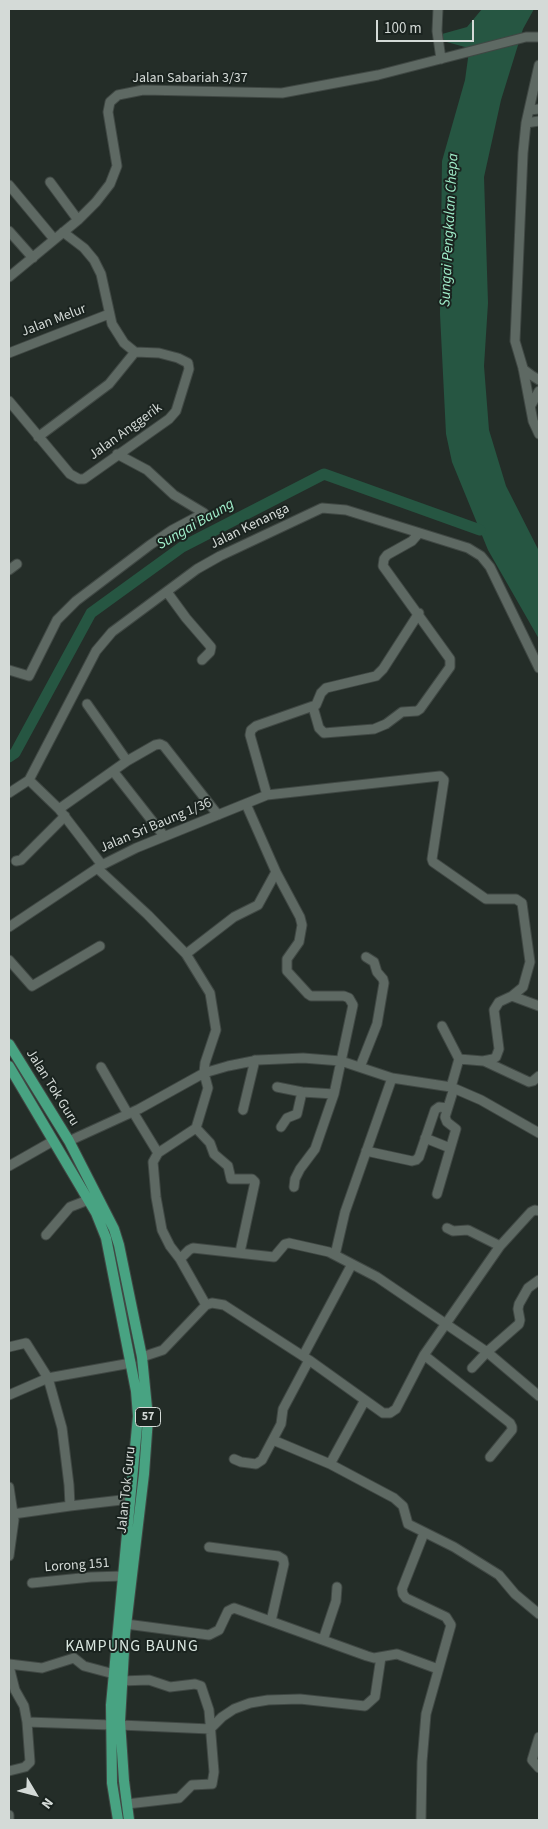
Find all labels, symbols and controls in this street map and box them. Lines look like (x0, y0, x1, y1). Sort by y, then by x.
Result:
scale bar (378, 10, 476, 42)
text: 100 m (384, 18, 422, 39)
street label: Jalan Sabariah 3/37 (132, 71, 248, 87)
water label: Sungai Pengkalan Chepa (437, 153, 463, 307)
street label: Jalan Melur (19, 301, 89, 341)
street label: Jalan Anggerik (86, 400, 166, 464)
water label: Sungai Baung (154, 496, 238, 554)
street label: Jalan Kenanga (208, 501, 292, 553)
street label: Jalan Sri Baung 1/36 (98, 795, 214, 857)
street label: Jalan Tok Guru (22, 1046, 82, 1130)
road number: 57 (136, 1408, 160, 1426)
street label: Jalan Tok Guru (114, 1446, 140, 1534)
street label: Lorong 151 (44, 1555, 110, 1577)
district label: KAMPUNG BAUNG (64, 1637, 200, 1657)
north arrow (10, 1769, 60, 1819)
text: N (36, 1793, 58, 1813)

